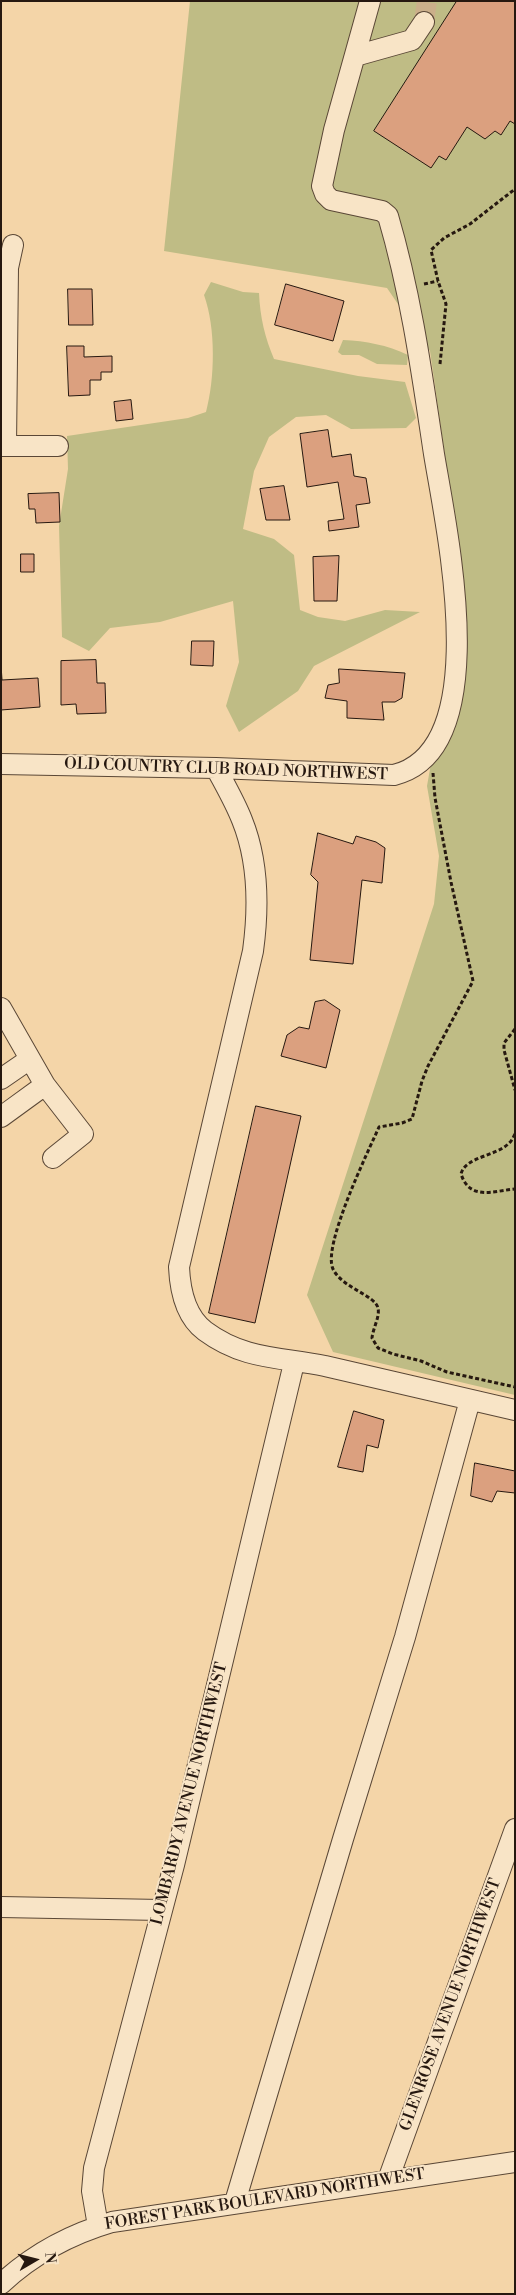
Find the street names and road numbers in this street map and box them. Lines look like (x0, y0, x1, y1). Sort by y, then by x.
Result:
street label: OLD COUNTRY CLUB ROAD NORTHWEST (64, 755, 388, 785)
street label: LOMBARDY AVENUE NORTHWEST (148, 1661, 232, 1927)
street label: GLENROSE AVENUE NORTHWEST (396, 1876, 506, 2134)
street label: FOREST PARK BOULEVARD NORTHWEST (103, 2165, 427, 2235)

